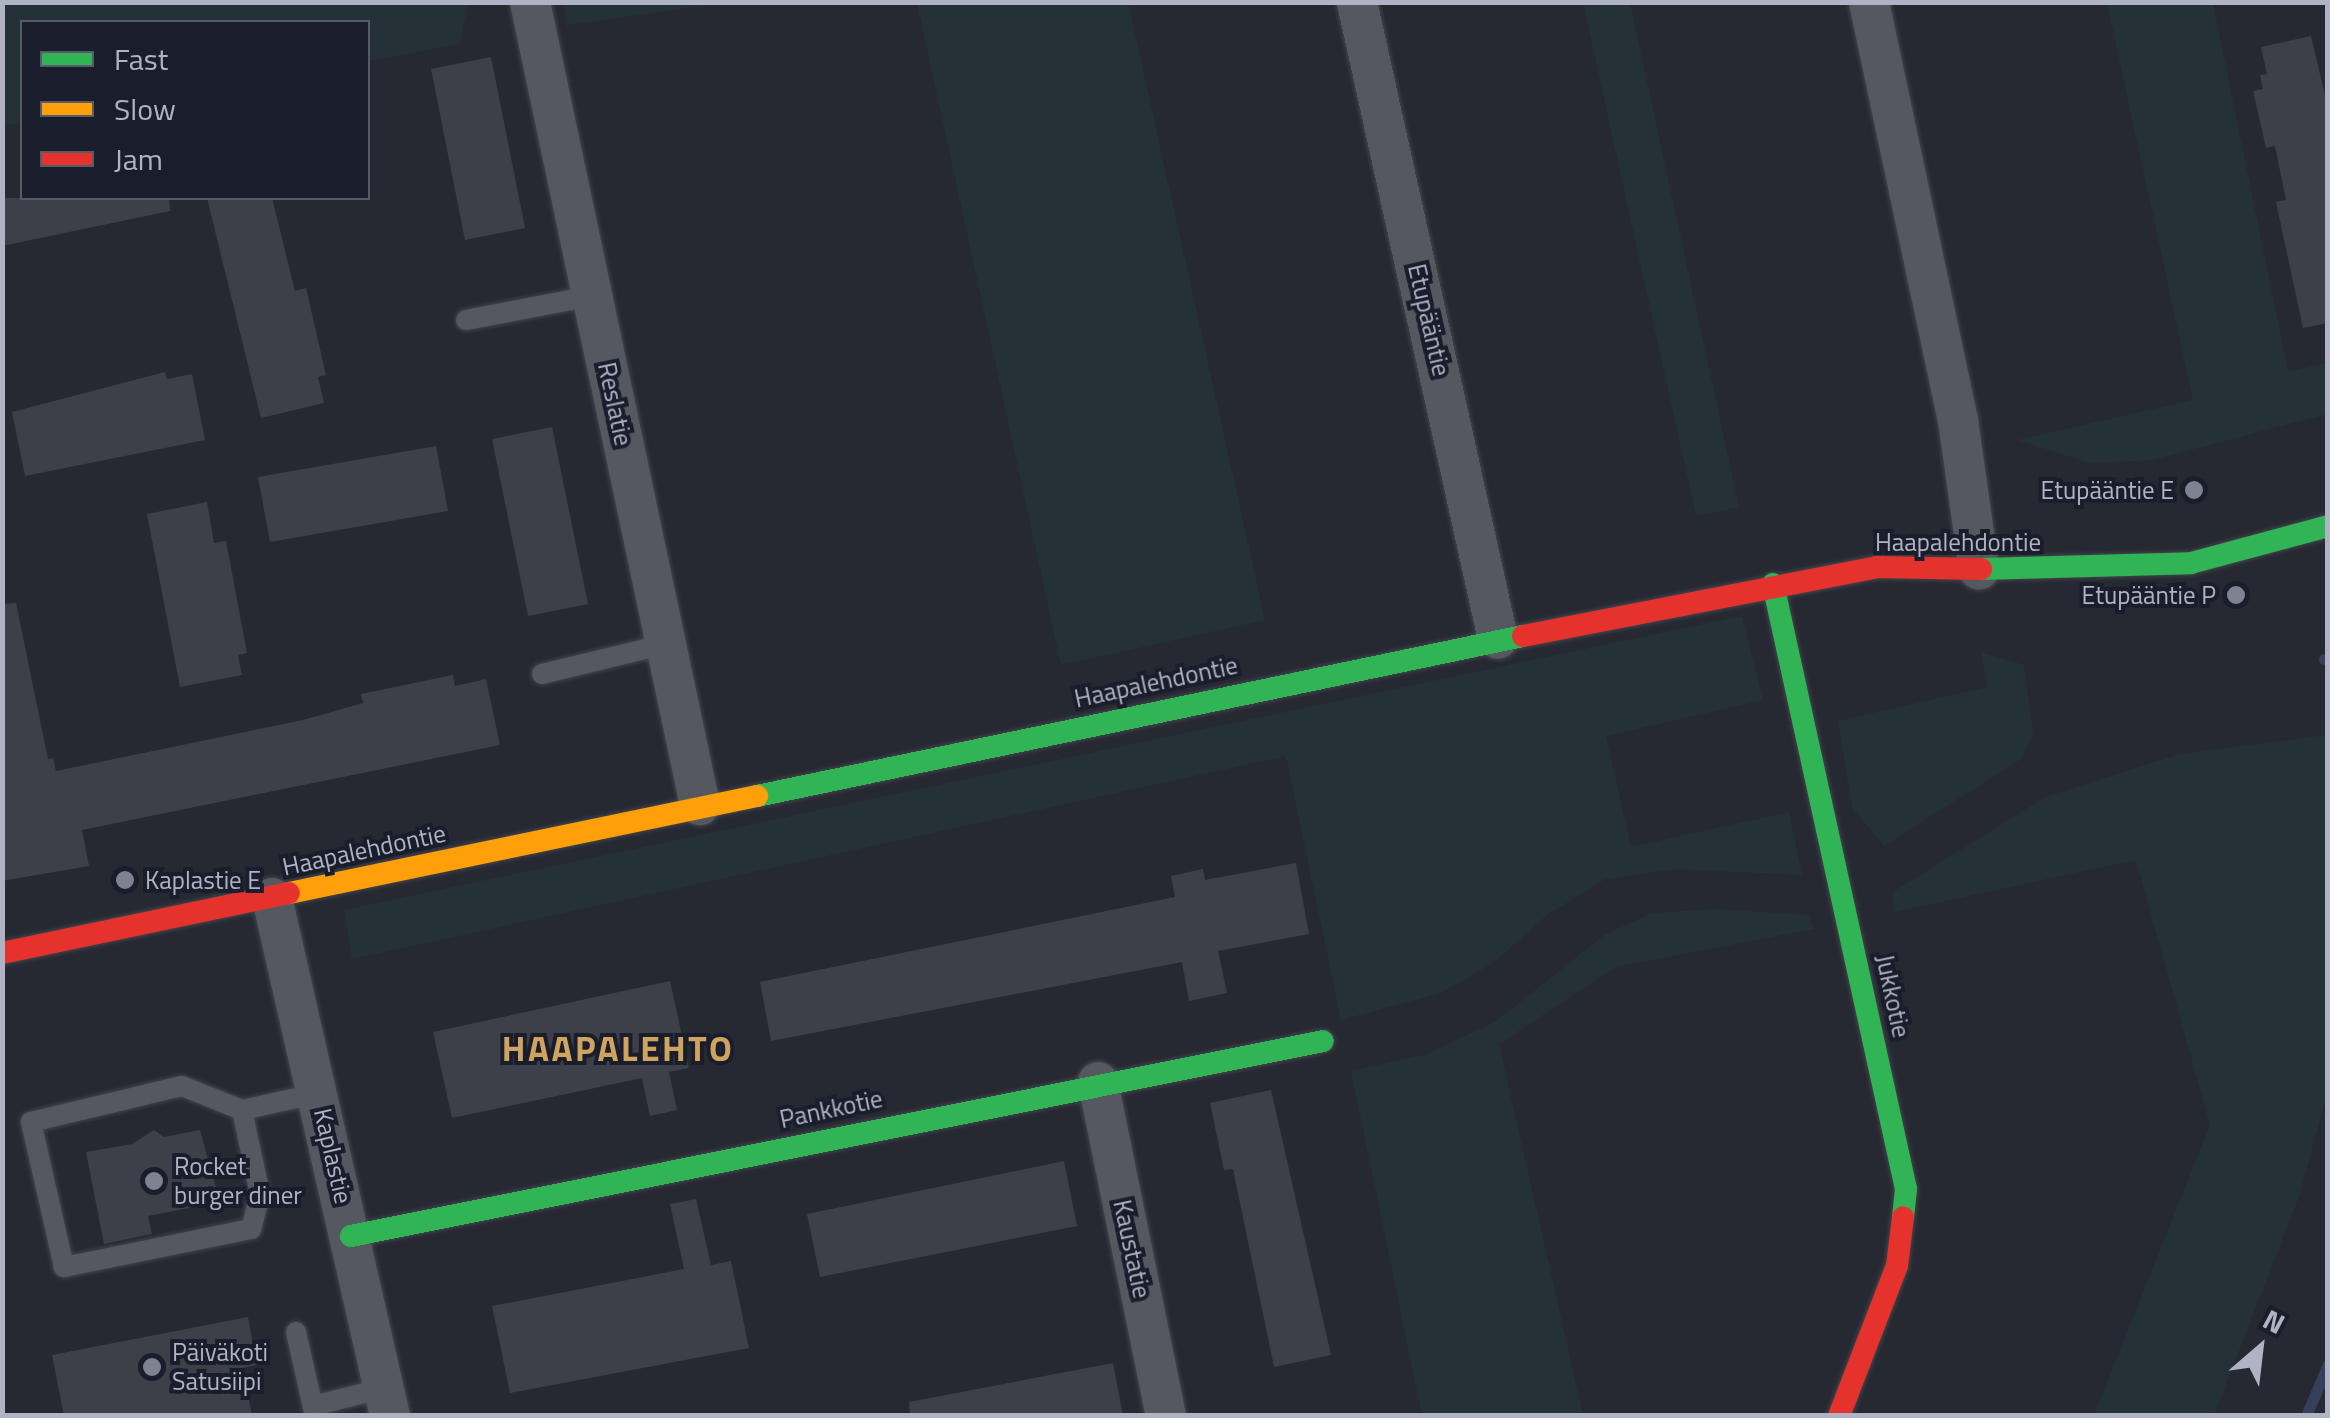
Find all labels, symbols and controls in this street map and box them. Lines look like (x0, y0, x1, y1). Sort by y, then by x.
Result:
legend (20, 20, 370, 200)
text: Fast (114, 36, 168, 82)
text: Slow (114, 86, 176, 132)
text: Jam (114, 136, 163, 182)
street label: Etupääntie (1402, 261, 1456, 379)
street label: Reslatie (592, 360, 638, 448)
place label: Etupääntie E (2041, 475, 2174, 505)
marker: Etupääntie E (2183, 479, 2205, 501)
street label: Haapalehdontie (1875, 527, 2041, 557)
place label: Etupääntie P (2082, 580, 2216, 610)
marker: Etupääntie P (2225, 584, 2247, 606)
street label: Haapalehdontie (1072, 650, 1240, 714)
street label: Haapalehdontie (280, 818, 448, 882)
place label: Kaplastie E (145, 865, 261, 895)
marker: Kaplastie E (114, 869, 136, 891)
street label: Jukkotie (1870, 952, 1916, 1040)
district label: HAAPALEHTO (502, 1027, 734, 1069)
street label: Pankkotie (777, 1083, 885, 1135)
street label: Kaplastie (308, 1106, 358, 1206)
place label: Rocket burger diner (174, 1152, 302, 1211)
marker: Rocket burger diner (143, 1170, 165, 1192)
street label: Kaustatie (1107, 1197, 1157, 1301)
north arrow (2210, 1298, 2310, 1398)
text: N (2256, 1298, 2293, 1345)
place label: Päiväkoti Satusiipi (172, 1338, 268, 1397)
marker: Päiväkoti Satusiipi (141, 1356, 163, 1378)

